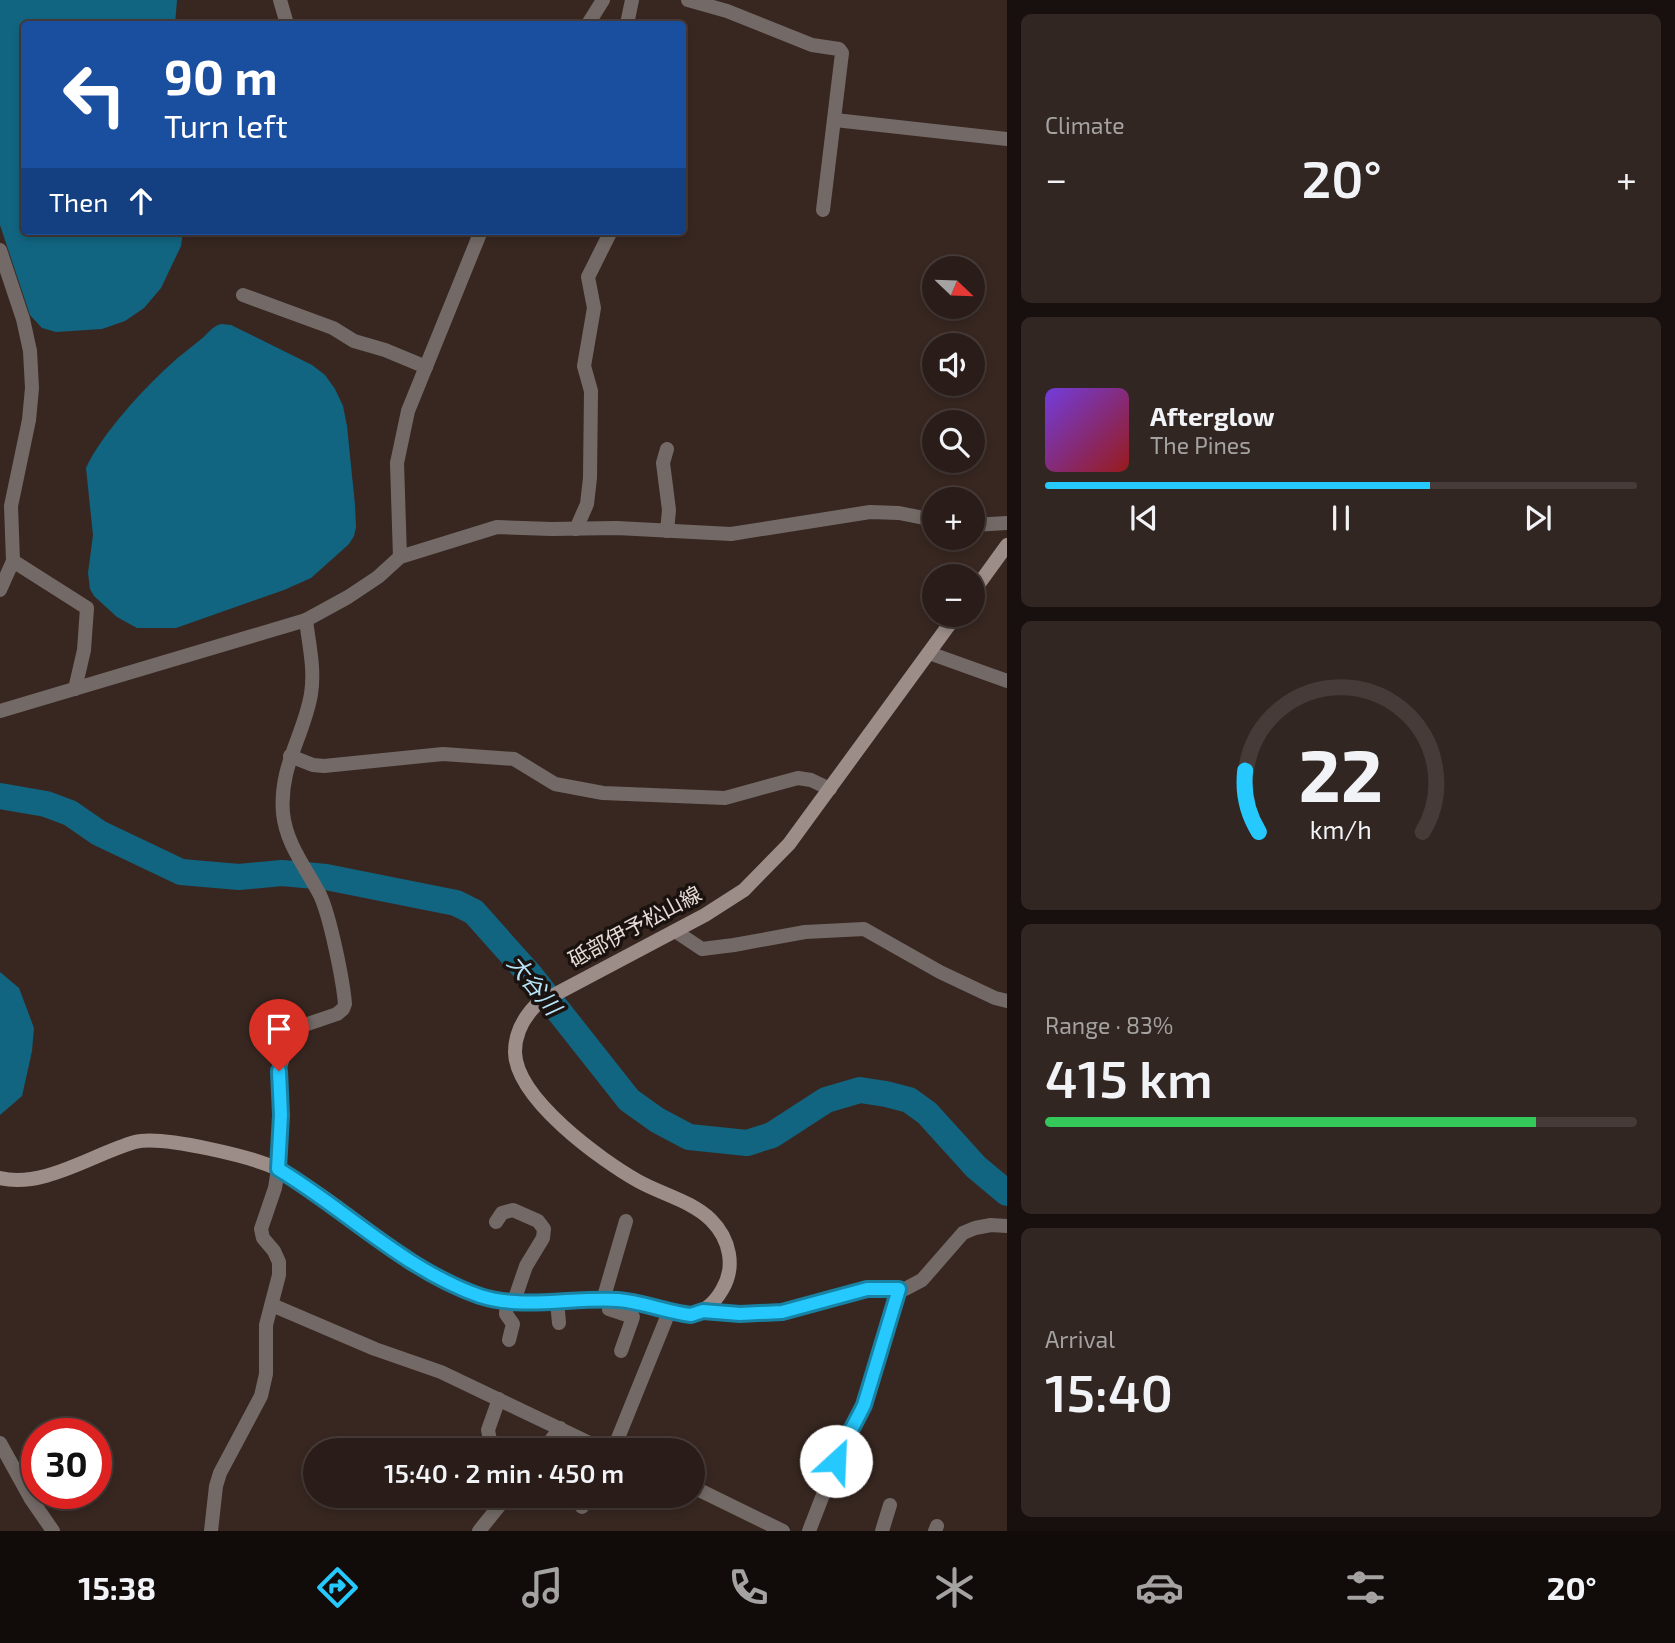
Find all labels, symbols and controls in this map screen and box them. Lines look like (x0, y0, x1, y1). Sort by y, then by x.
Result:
text: 90 m (164, 46, 278, 105)
icon: left (49, 49, 140, 140)
text: Turn left (164, 106, 288, 144)
text: Climate (1045, 111, 1125, 139)
text: 20° (1301, 146, 1382, 208)
text: − (1045, 155, 1067, 201)
text: + (1616, 155, 1637, 201)
icon: ahead (122, 182, 160, 220)
text: Then (49, 186, 108, 217)
north arrow (922, 256, 985, 318)
map controls (922, 256, 985, 627)
button: sound (922, 333, 985, 396)
text: Afterglow (1150, 400, 1275, 431)
button: search (922, 410, 985, 473)
text: The Pines (1150, 431, 1251, 459)
button: + (922, 487, 985, 550)
icon: previous (1125, 499, 1163, 537)
icon: pause (1322, 499, 1360, 537)
icon: next (1519, 499, 1557, 537)
button: − (922, 564, 985, 627)
text: 22 (1299, 729, 1383, 817)
text: km/h (1310, 813, 1372, 843)
street label: 砥部伊予松山線 (564, 880, 705, 971)
water label: 大谷川 (502, 949, 569, 1022)
pin (249, 999, 309, 1071)
icon: arrive (260, 1010, 298, 1048)
text: Range · 83% (1045, 1011, 1173, 1039)
text: 415 km (1045, 1046, 1213, 1108)
text: Arrival (1045, 1325, 1115, 1353)
text: 15:40 (1045, 1360, 1173, 1422)
speed limit sign: 30 (21, 1418, 112, 1509)
position arrow (799, 1424, 873, 1498)
text: 15:40 · 2 min · 450 m (384, 1457, 624, 1488)
icon: directions (313, 1563, 362, 1612)
icon: music (518, 1563, 567, 1612)
icon: phone (724, 1563, 773, 1612)
icon: climate (930, 1563, 979, 1612)
icon: car (1135, 1563, 1184, 1612)
icon: filters (1341, 1563, 1390, 1612)
text: 15:38 (78, 1568, 156, 1606)
text: 20° (1547, 1568, 1597, 1606)

